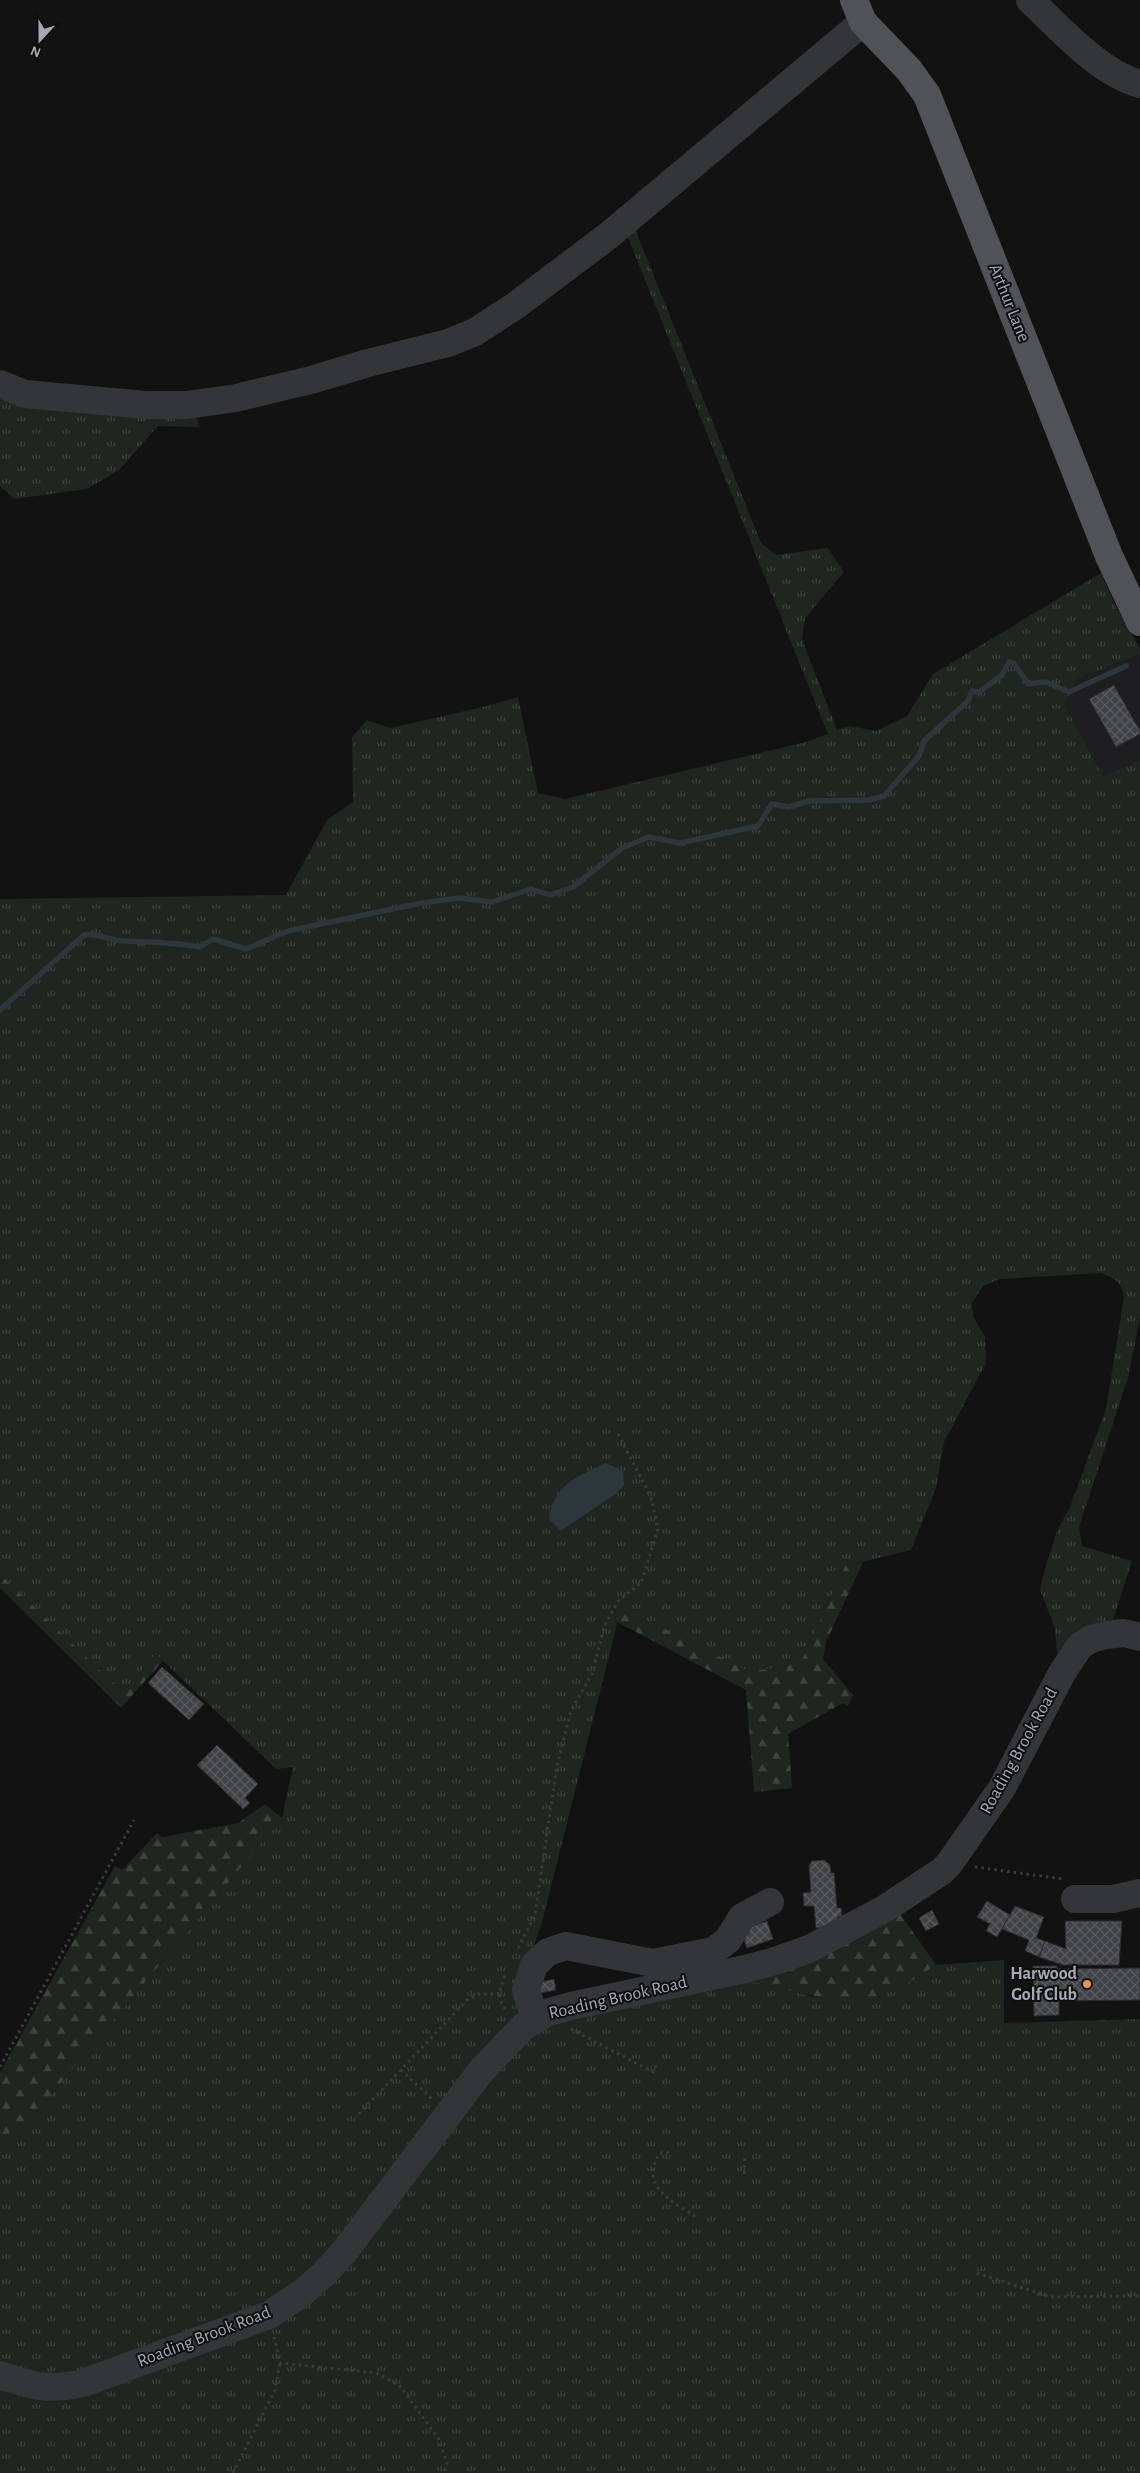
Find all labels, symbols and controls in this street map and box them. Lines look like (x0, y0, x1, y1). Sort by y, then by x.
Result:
north arrow (15, 15, 65, 65)
text: N (29, 43, 43, 59)
street label: Arthur Lane (985, 262, 1033, 344)
street label: Roading Brook Road (977, 1685, 1061, 1817)
place label: Harwood Golf Club (1010, 1965, 1078, 2004)
street label: Roading Brook Road (547, 1973, 689, 2023)
marker: Harwood Golf Club (1081, 1978, 1093, 1990)
street label: Roading Brook Road (135, 2303, 273, 2371)

